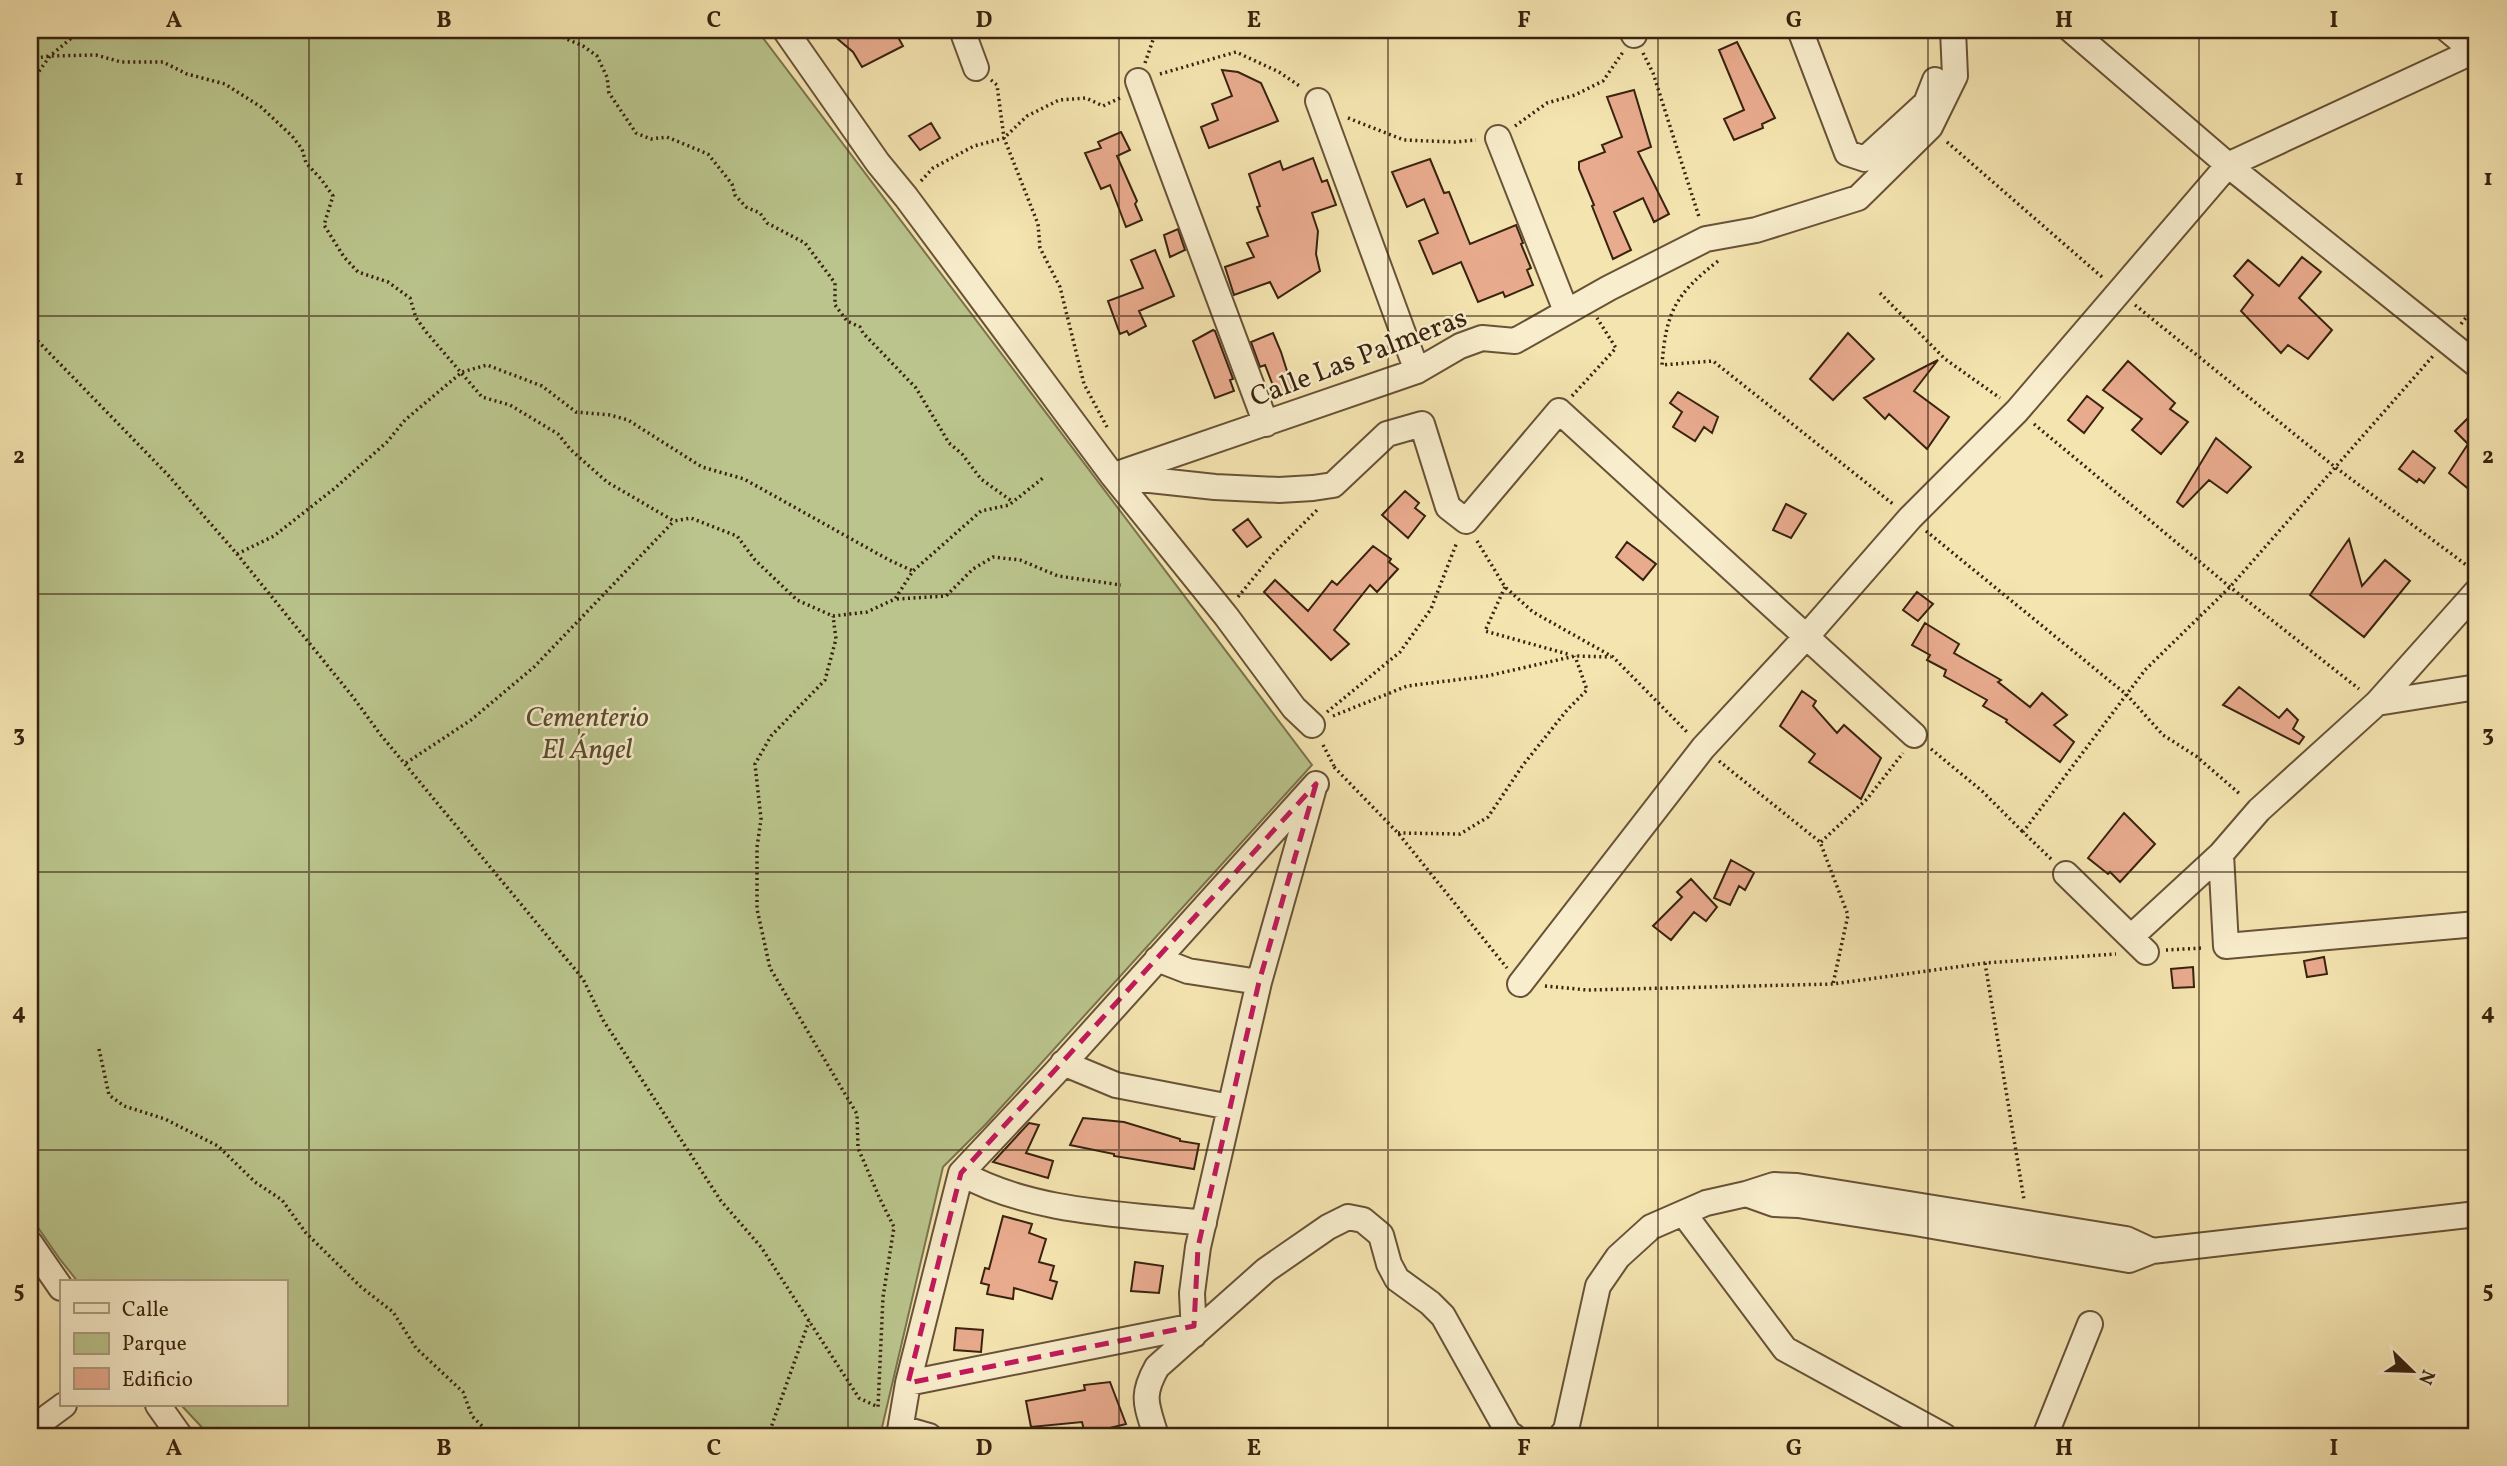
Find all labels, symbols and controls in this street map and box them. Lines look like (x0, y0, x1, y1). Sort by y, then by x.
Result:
text: A (166, 5, 182, 37)
text: B (436, 5, 452, 37)
text: C (707, 5, 721, 37)
text: D (976, 5, 993, 37)
text: E (1247, 5, 1261, 37)
text: F (1517, 5, 1531, 37)
text: G (1786, 5, 1802, 37)
text: H (2055, 5, 2073, 37)
text: I (2330, 5, 2338, 37)
text: 1 (14, 163, 24, 195)
text: 1 (2483, 163, 2493, 195)
street label: Calle Las Palmeras (1245, 299, 1473, 418)
text: 2 (13, 441, 25, 473)
text: 2 (2482, 441, 2494, 473)
park label: Cementerio El Ángel (525, 699, 649, 770)
text: 3 (13, 719, 25, 751)
text: 3 (2482, 719, 2494, 751)
text: 4 (12, 997, 26, 1029)
text: 4 (2481, 997, 2495, 1029)
text: 5 (13, 1275, 25, 1307)
text: 5 (2482, 1275, 2494, 1307)
legend (60, 1280, 287, 1406)
text: Calle (122, 1296, 169, 1325)
text: Parque (122, 1330, 187, 1359)
north arrow (2378, 1336, 2448, 1406)
text: N (2411, 1365, 2440, 1388)
text: Edificio (122, 1366, 193, 1395)
text: A (166, 1433, 182, 1465)
text: B (436, 1433, 452, 1465)
text: C (707, 1433, 721, 1465)
text: D (976, 1433, 993, 1465)
text: E (1247, 1433, 1261, 1465)
text: F (1517, 1433, 1531, 1465)
text: G (1786, 1433, 1802, 1465)
text: H (2055, 1433, 2073, 1465)
text: I (2330, 1433, 2338, 1465)

